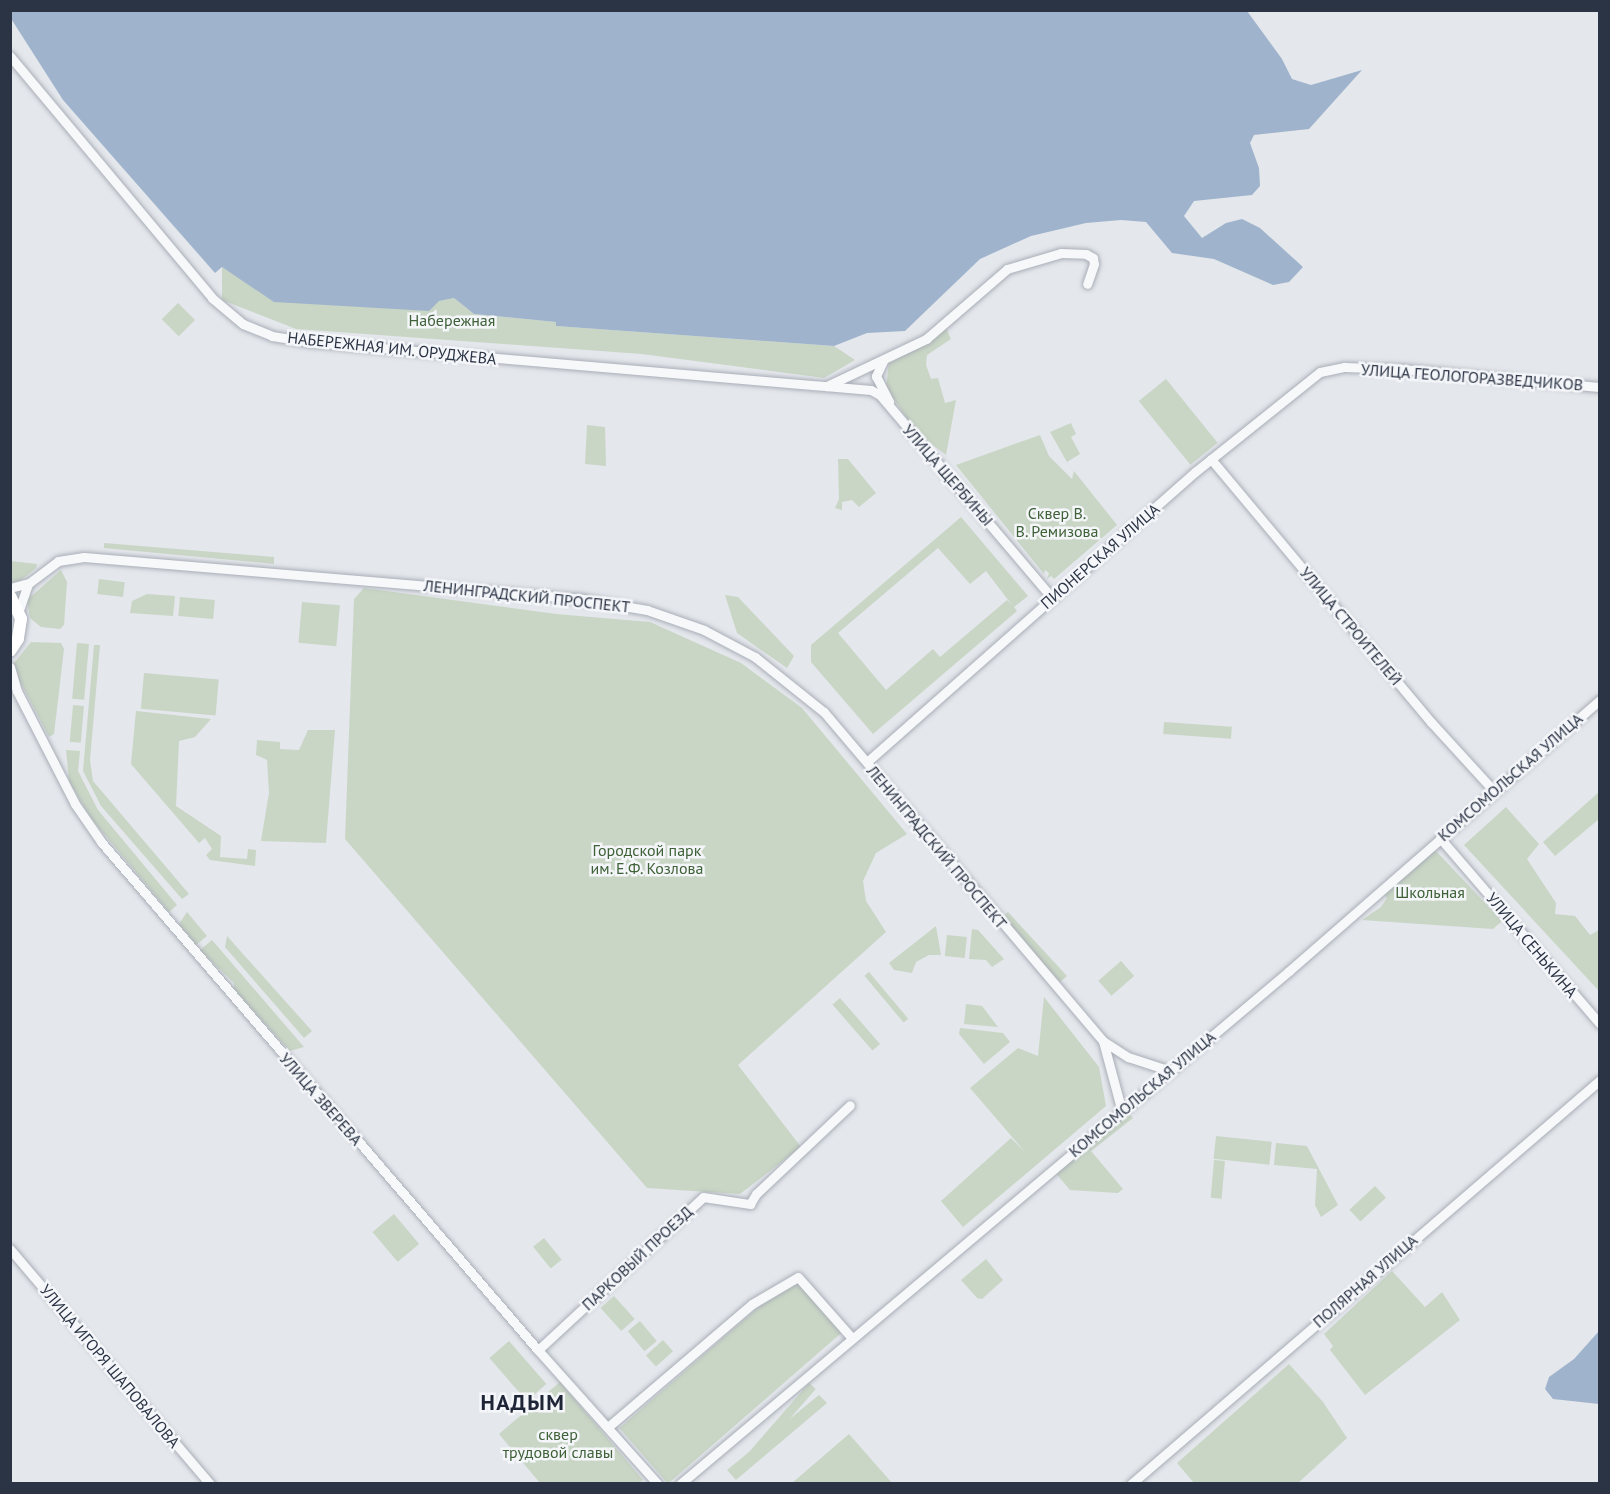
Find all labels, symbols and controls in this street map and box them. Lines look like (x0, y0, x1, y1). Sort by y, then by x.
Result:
park label: Набережная (409, 310, 495, 330)
street label: НАБЕРЕЖНАЯ ИМ. ОРУДЖЕВА (286, 327, 498, 369)
street label: УЛИЦА ГЕОЛОГОРАЗВЕДЧИКОВ (1360, 360, 1584, 394)
street label: УЛИЦА ЩЕРБИНЫ (899, 420, 997, 530)
street label: ПИОНЕРСКАЯ УЛИЦА (1036, 499, 1164, 613)
park label: Сквер В. В. Ремизова (1015, 503, 1099, 541)
street label: УЛИЦА СТРОИТЕЛЕЙ (1296, 563, 1406, 689)
street label: ЛЕНИНГРАДСКИЙ ПРОСПЕКТ (423, 576, 631, 616)
street label: КОМСОМОЛЬСКАЯ УЛИЦА (1434, 709, 1586, 845)
street label: ЛЕНИНГРАДСКИЙ ПРОСПЕКТ (863, 761, 1011, 933)
park label: Городской парк им. Е.Ф. Козлова (589, 840, 705, 878)
park label: Школьная (1395, 882, 1465, 902)
street label: УЛИЦА СЕНЬКИНА (1482, 888, 1582, 1002)
street label: КОМСОМОЛЬСКАЯ УЛИЦА (1065, 1027, 1219, 1161)
street label: УЛИЦА ЗВЕРЕВА (275, 1049, 367, 1149)
street label: ПАРКОВЫЙ ПРОЕЗД (578, 1202, 696, 1314)
street label: ПОЛЯРНАЯ УЛИЦА (1309, 1230, 1421, 1332)
street label: УЛИЦА ИГОРЯ ШАПОВАЛОВА (36, 1280, 184, 1452)
district label: НАДЫМ (481, 1390, 565, 1416)
park label: сквер трудовой славы (503, 1424, 613, 1462)

